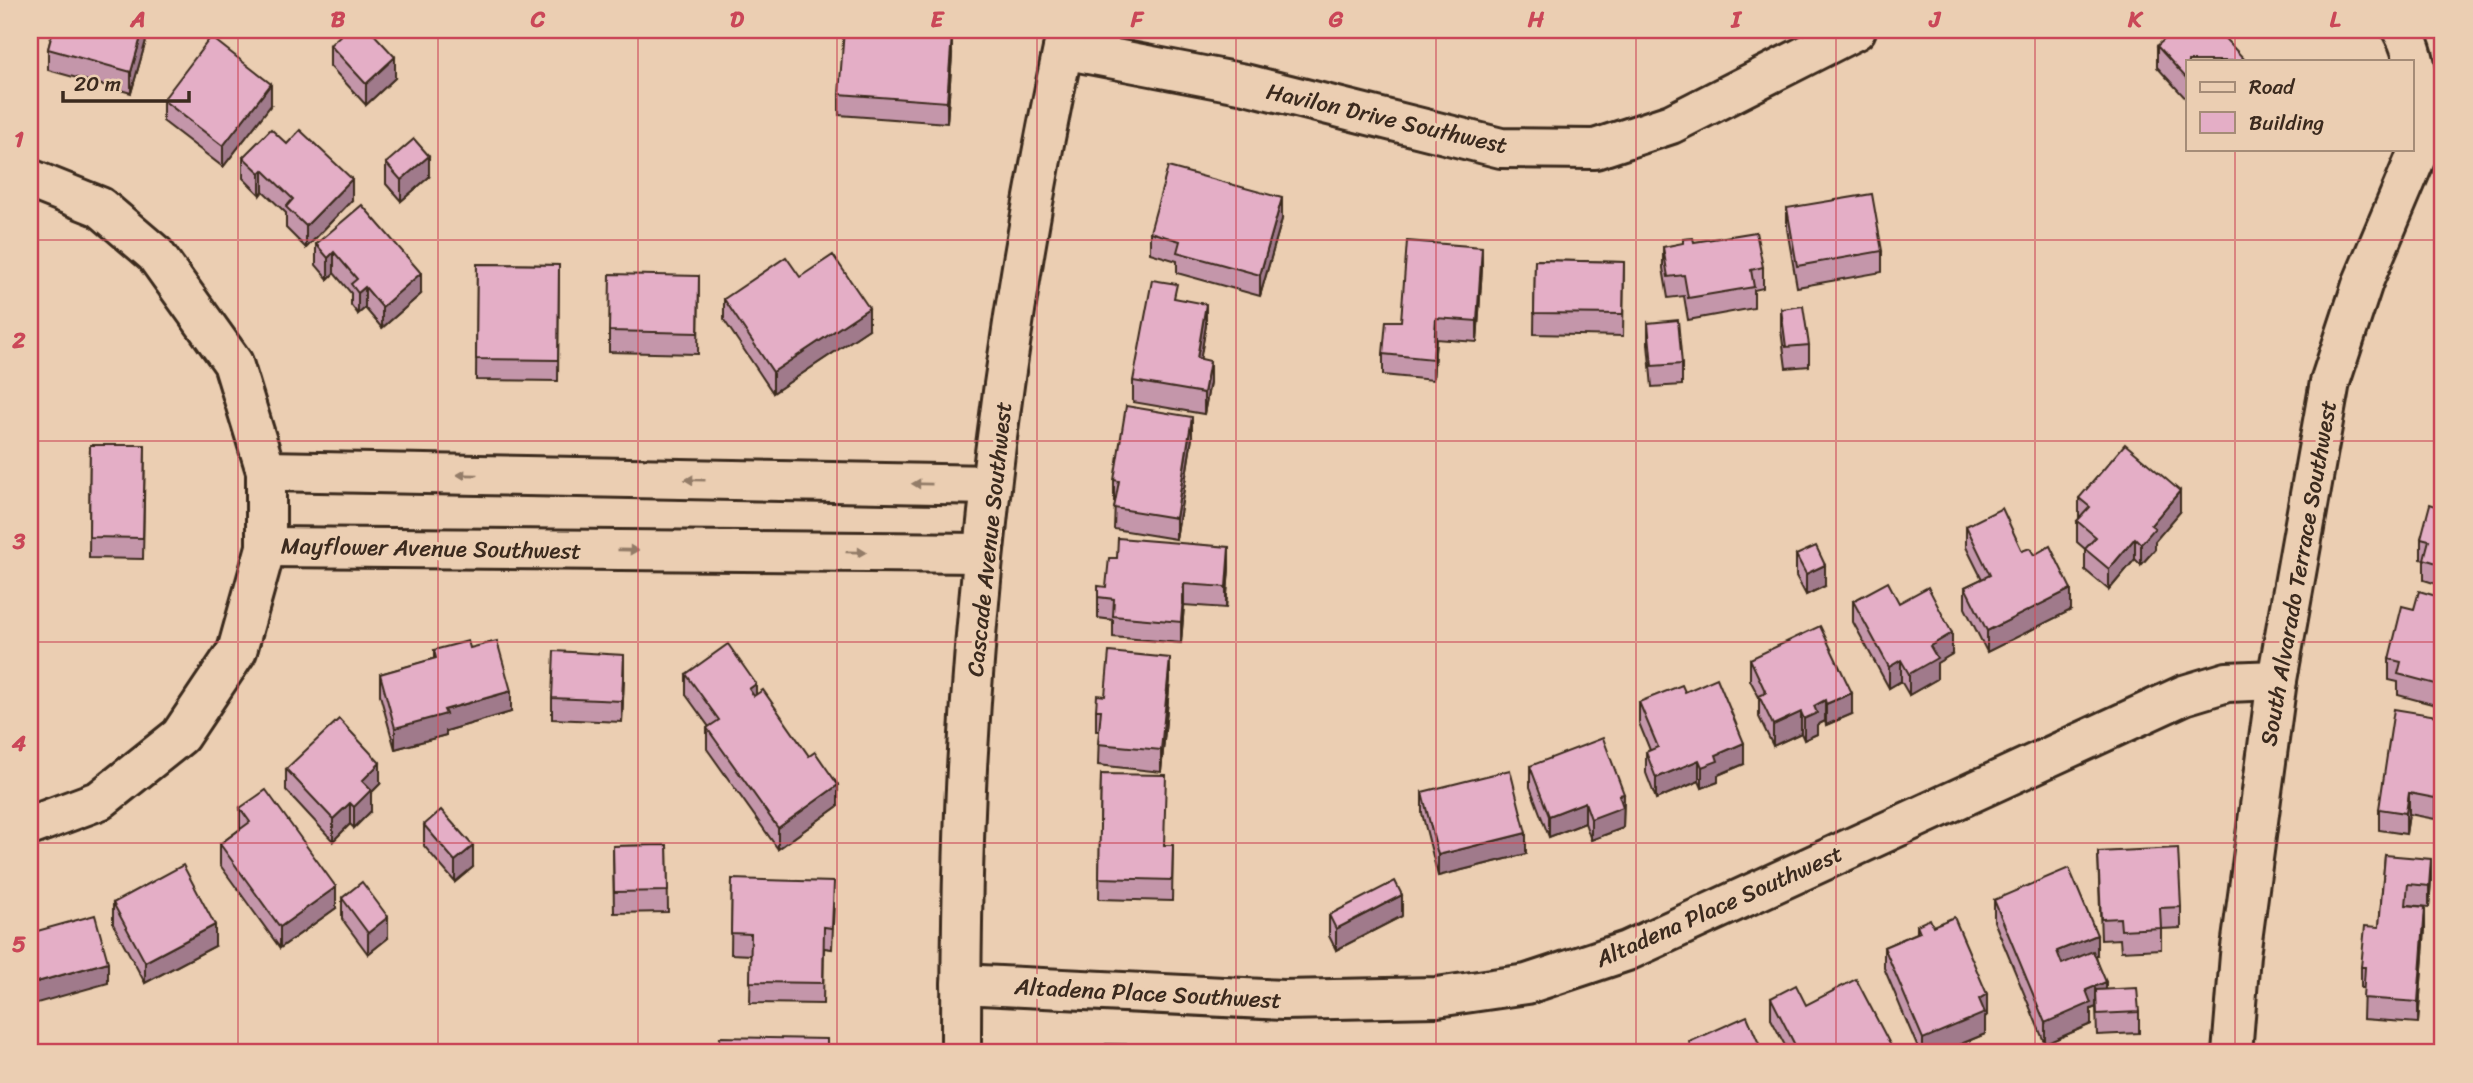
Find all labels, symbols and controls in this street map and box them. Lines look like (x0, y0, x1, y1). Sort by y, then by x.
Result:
text: A (129, 0, 146, 40)
text: B (331, 0, 346, 40)
text: C (530, 0, 546, 40)
text: D (730, 0, 745, 40)
text: E (931, 0, 946, 40)
text: F (1130, 0, 1145, 40)
text: G (1328, 0, 1344, 40)
text: H (1527, 0, 1545, 40)
text: I (1730, 0, 1742, 40)
text: J (1928, 0, 1942, 40)
text: K (2127, 0, 2144, 40)
text: L (2330, 0, 2341, 40)
scale bar (63, 60, 189, 104)
legend (2186, 60, 2414, 150)
text: 20 m (74, 65, 121, 103)
text: Road (2249, 68, 2296, 106)
street label: Havilon Drive Southwest (1262, 71, 1511, 166)
text: Building (2249, 104, 2325, 142)
text: 1 (14, 119, 24, 160)
text: 2 (11, 320, 26, 361)
street label: South Alvarado Terrace Southwest (2248, 397, 2349, 749)
street label: Cascade Avenue Southwest (955, 400, 1024, 679)
one-way arrow (456, 469, 478, 481)
one-way arrow (684, 474, 706, 485)
one-way arrow (911, 478, 933, 490)
text: 3 (12, 521, 26, 562)
street label: Mayflower Avenue Southwest (280, 525, 582, 572)
one-way arrow (617, 544, 639, 556)
one-way arrow (845, 546, 867, 558)
text: 4 (11, 723, 27, 764)
street label: Altadena Place Southwest (1588, 833, 1850, 980)
text: 5 (12, 924, 26, 965)
street label: Altadena Place Southwest (1013, 966, 1282, 1021)

